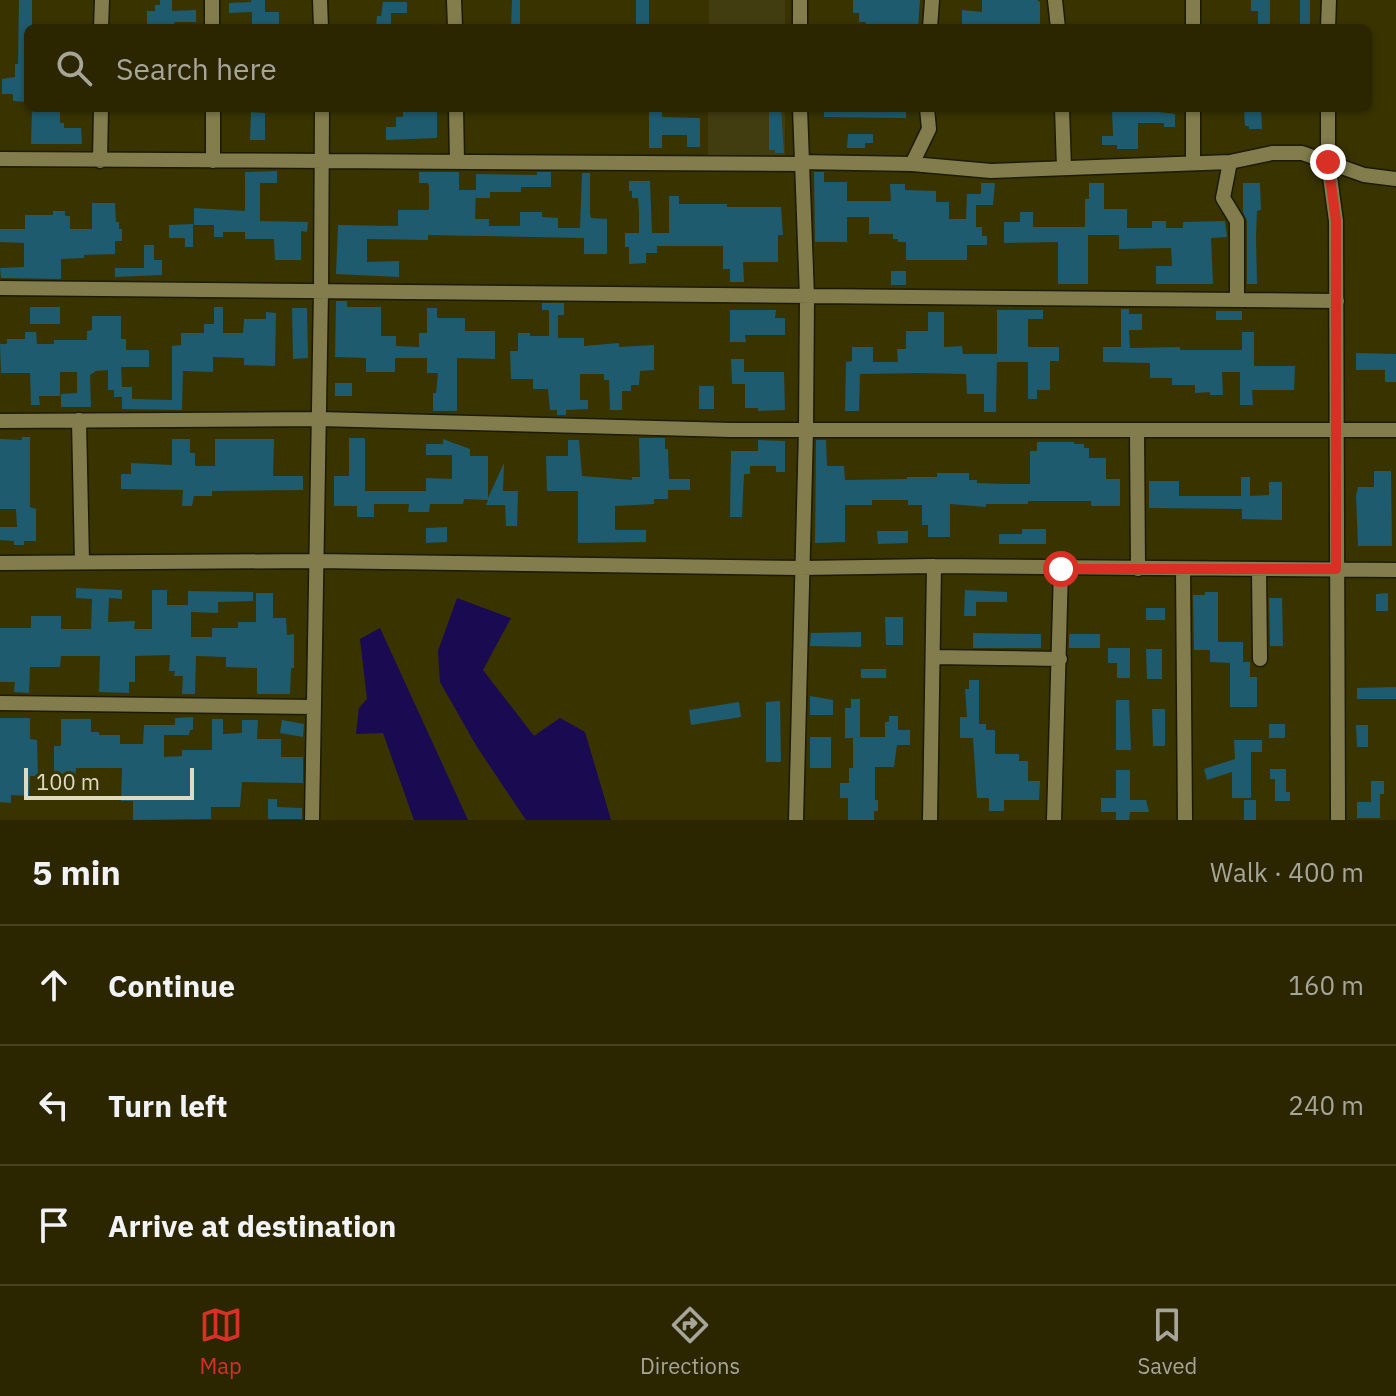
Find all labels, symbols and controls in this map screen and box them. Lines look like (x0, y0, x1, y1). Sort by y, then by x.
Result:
search box (24, 24, 1372, 112)
icon: search (52, 46, 96, 90)
text: Search here (116, 49, 277, 88)
route end (1310, 144, 1346, 180)
route start (1043, 551, 1079, 587)
scale bar (24, 764, 194, 800)
text: 100 m (36, 767, 100, 796)
text: 5 min (32, 850, 121, 894)
text: Walk · 400 m (1210, 855, 1364, 889)
icon: ahead (32, 963, 76, 1007)
text: Continue (108, 966, 235, 1005)
text: 160 m (1288, 968, 1364, 1002)
icon: left (32, 1083, 76, 1127)
text: Turn left (108, 1086, 227, 1125)
text: 240 m (1288, 1088, 1364, 1122)
icon: arrive (32, 1203, 76, 1247)
text: Arrive at destination (108, 1206, 396, 1245)
tab: Map (199, 1303, 243, 1380)
tab: Directions (640, 1303, 740, 1380)
tab: Saved (1137, 1303, 1197, 1380)

